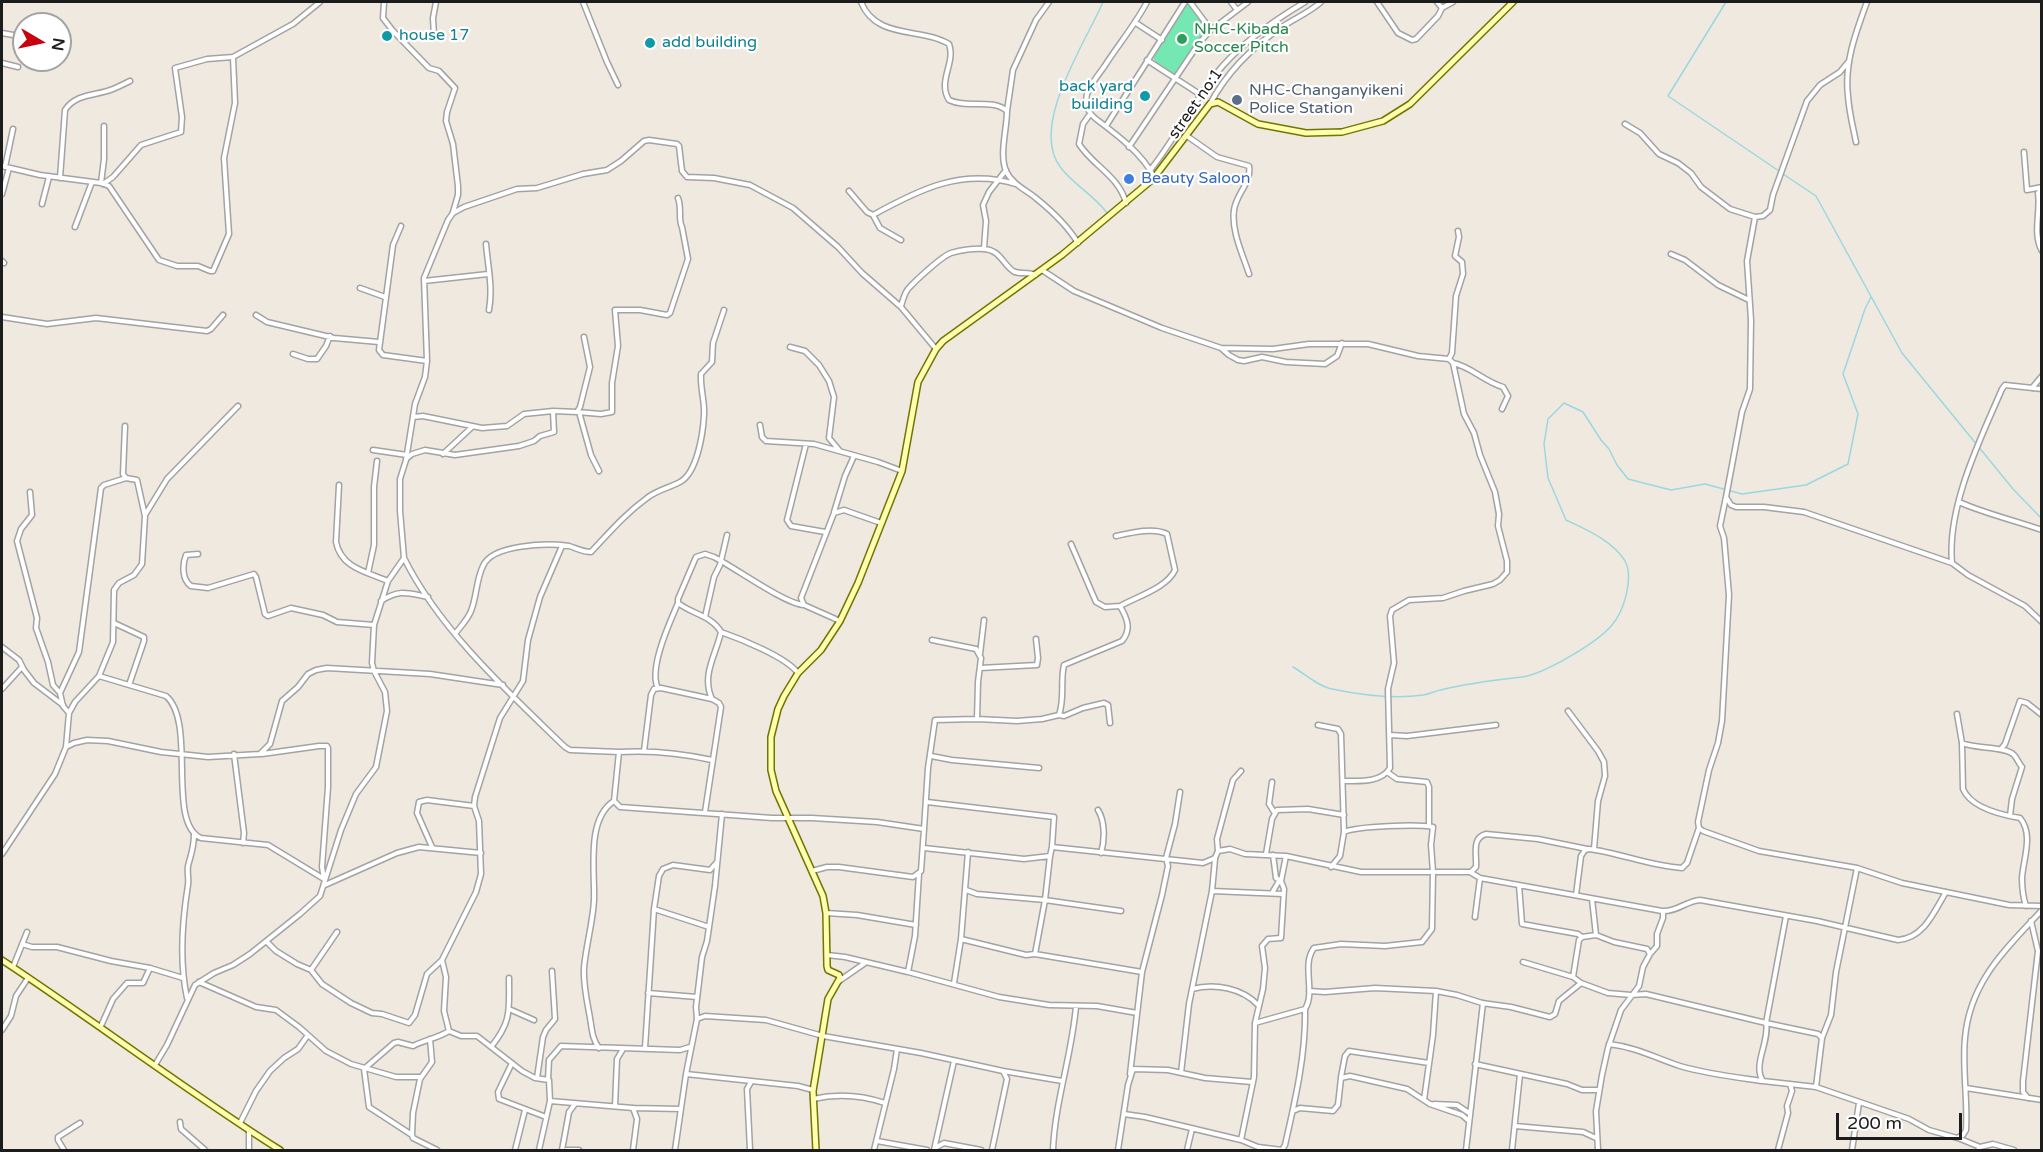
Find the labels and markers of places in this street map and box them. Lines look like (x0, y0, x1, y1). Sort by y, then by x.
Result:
place label: NHC-Kibada Soccer Pitch (1194, 20, 1289, 58)
place label: house 17 (399, 26, 469, 46)
marker: house 17 (380, 29, 394, 43)
marker: NHC-Kibada Soccer Pitch (1175, 32, 1189, 46)
place label: add building (662, 33, 757, 53)
marker: add building (643, 36, 657, 50)
place label: back yard building (1059, 77, 1133, 115)
place label: NHC-Changanyikeni Police Station (1249, 81, 1403, 119)
marker: back yard building (1138, 89, 1152, 103)
marker: NHC-Changanyikeni Police Station (1230, 93, 1244, 107)
place label: Beauty Saloon (1141, 169, 1251, 189)
marker: Beauty Saloon (1122, 172, 1136, 186)

